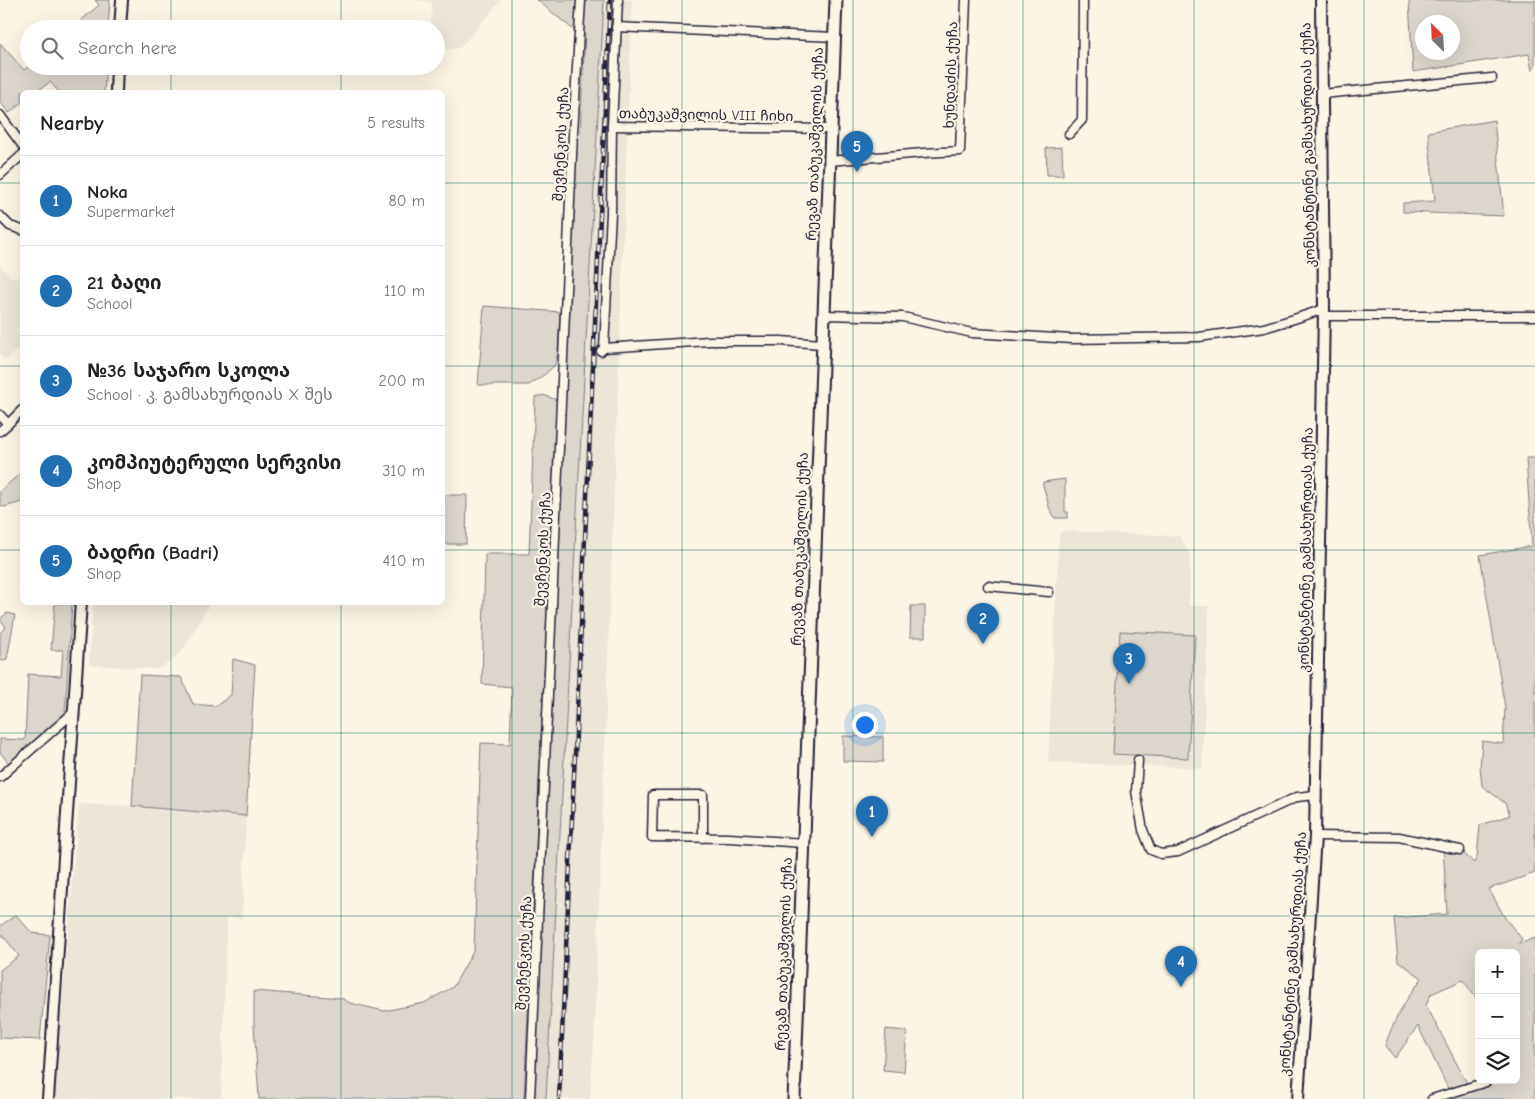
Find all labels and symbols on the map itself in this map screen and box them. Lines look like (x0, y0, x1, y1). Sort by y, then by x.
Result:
north arrow (1415, 15, 1460, 60)
street label: ხუნდაძის ქუჩა (941, 21, 961, 129)
street label: კონსტანტინე გამსახურდიას ქუჩა (1297, 22, 1319, 268)
street label: რევაზ თაბუკაშვილის ქუჩა (803, 47, 827, 241)
street label: შევჩენკოს ქუჩა (550, 86, 572, 202)
street label: თაბუკაშვილის VIII ჩიხი (619, 105, 793, 125)
pin: 5 (841, 131, 873, 172)
street label: კონსტანტინე გამსახურდიას ქუჩა (1295, 427, 1317, 673)
street label: რევაზ თაბუკაშვილის ქუჩა (788, 452, 812, 646)
street label: შევჩენკოს ქუჩა (532, 491, 554, 607)
pin: 2 (967, 603, 999, 644)
pin: 3 (1113, 643, 1145, 684)
your location (852, 712, 878, 738)
pin: 1 (856, 796, 888, 837)
street label: კონსტანტინე გამსახურდიას ქუჩა (1276, 831, 1310, 1077)
street label: რევაზ თაბუკაშვილის ქუჩა (772, 857, 796, 1051)
street label: შევჩენკოს ქუჩა (513, 895, 535, 1011)
pin: 4 (1165, 946, 1197, 987)

